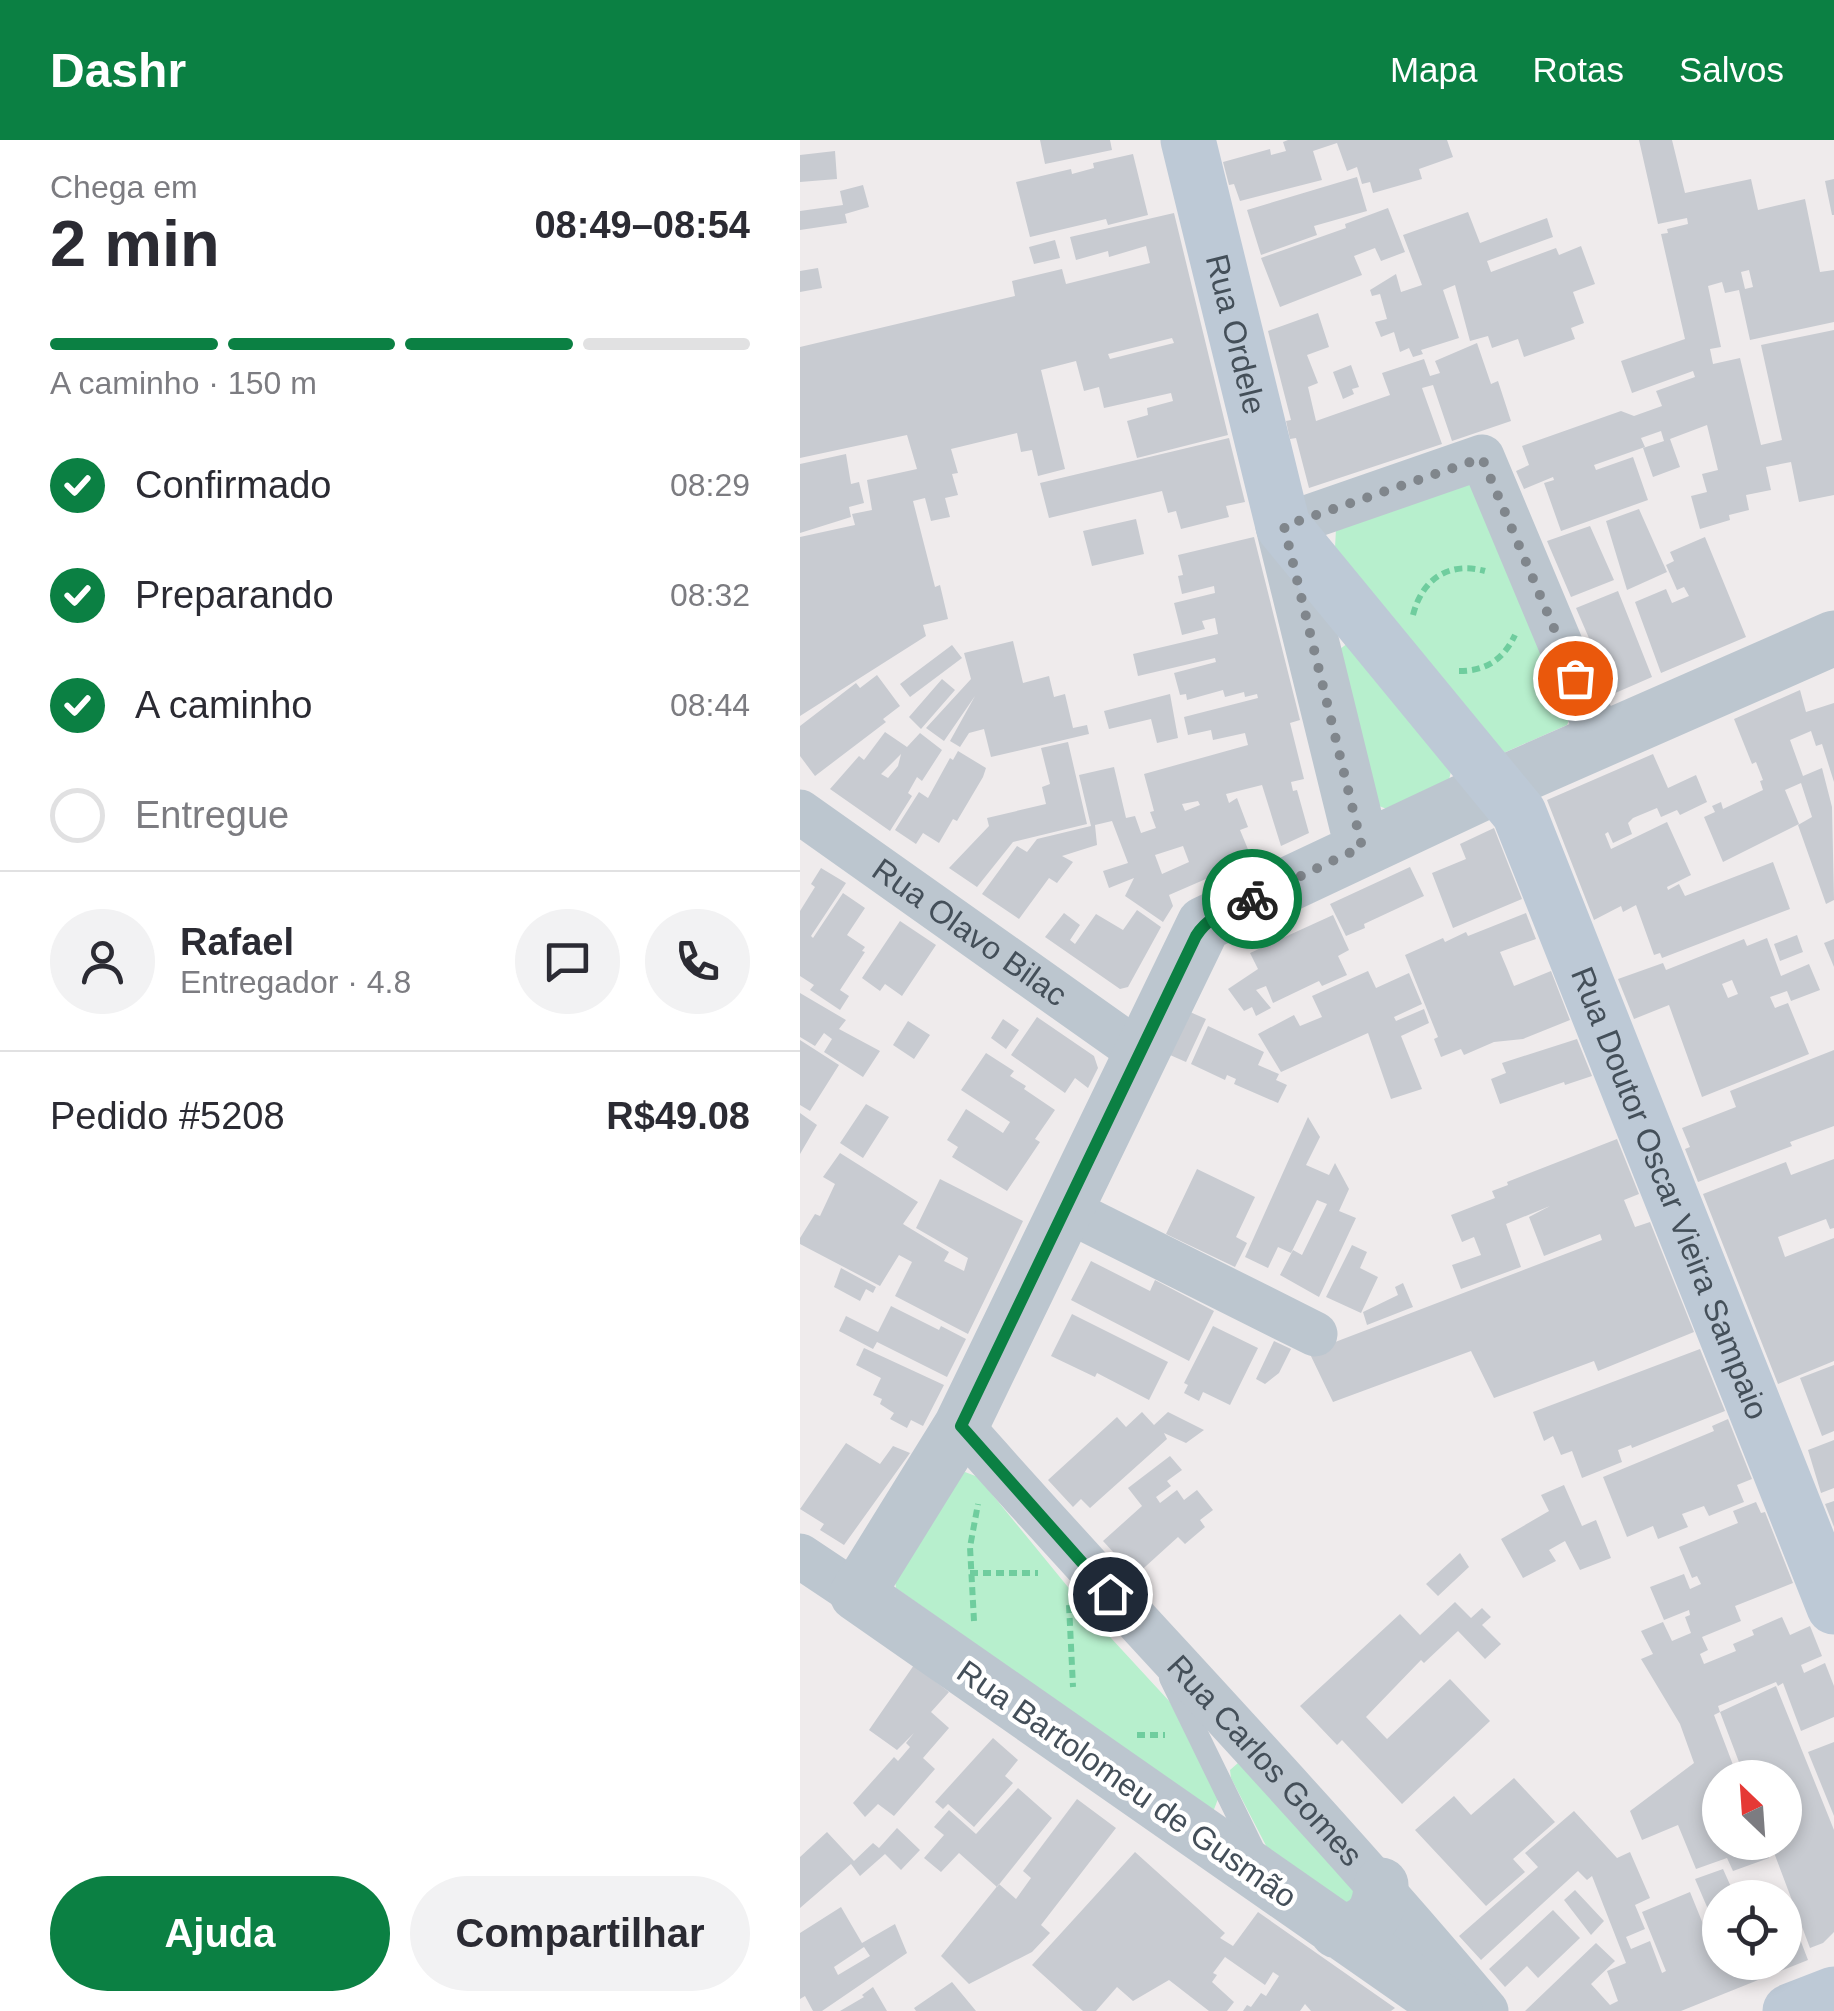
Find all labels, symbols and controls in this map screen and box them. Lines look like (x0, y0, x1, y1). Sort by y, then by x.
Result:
text: Dashr (50, 44, 186, 97)
text: Mapa (1390, 50, 1478, 89)
text: Rotas (1533, 50, 1624, 89)
text: Salvos (1679, 50, 1784, 89)
text: Chega em (50, 169, 198, 205)
text: 08:49–08:54 (534, 204, 750, 246)
text: 2 min (50, 207, 220, 280)
street label: Rua Ordele (1199, 250, 1273, 418)
text: A caminho · 150 m (50, 365, 317, 401)
icon: check (50, 458, 105, 513)
text: Confirmado (135, 464, 331, 506)
text: 08:29 (670, 467, 750, 503)
icon: check (50, 568, 105, 623)
text: Preparando (135, 574, 334, 616)
text: 08:32 (670, 577, 750, 613)
pin (1533, 636, 1618, 721)
icon: bag (1548, 651, 1603, 706)
icon: check (50, 678, 105, 733)
text: A caminho (135, 684, 312, 726)
text: 08:44 (670, 687, 750, 723)
text: Entregue (135, 794, 289, 836)
courier (1202, 849, 1302, 949)
street label: Rua Olavo Bilac (866, 851, 1074, 1013)
icon: bike (1225, 872, 1280, 927)
button: person (50, 909, 155, 1014)
button: chat (515, 909, 620, 1014)
button: phone (645, 909, 750, 1014)
text: Rafael (180, 921, 294, 963)
street label: Rua Doutor Oscar Vieira Sampaio (1564, 962, 1776, 1424)
text: Entregador · 4.8 (180, 964, 411, 1000)
text: Pedido #5208 (50, 1095, 285, 1137)
text: R$49.08 (606, 1095, 750, 1137)
pin (1068, 1552, 1153, 1637)
icon: home (1083, 1567, 1138, 1622)
street label: Rua Carlos Gomes (1160, 1648, 1370, 1873)
street label: Rua Bartolomeu de Gusmão (951, 1653, 1303, 1915)
north arrow (1702, 1760, 1802, 1860)
map controls (1702, 1760, 1802, 1980)
button: Ajuda (50, 1876, 390, 1991)
button: Compartilhar (410, 1876, 750, 1991)
button: locate (1702, 1880, 1802, 1980)

